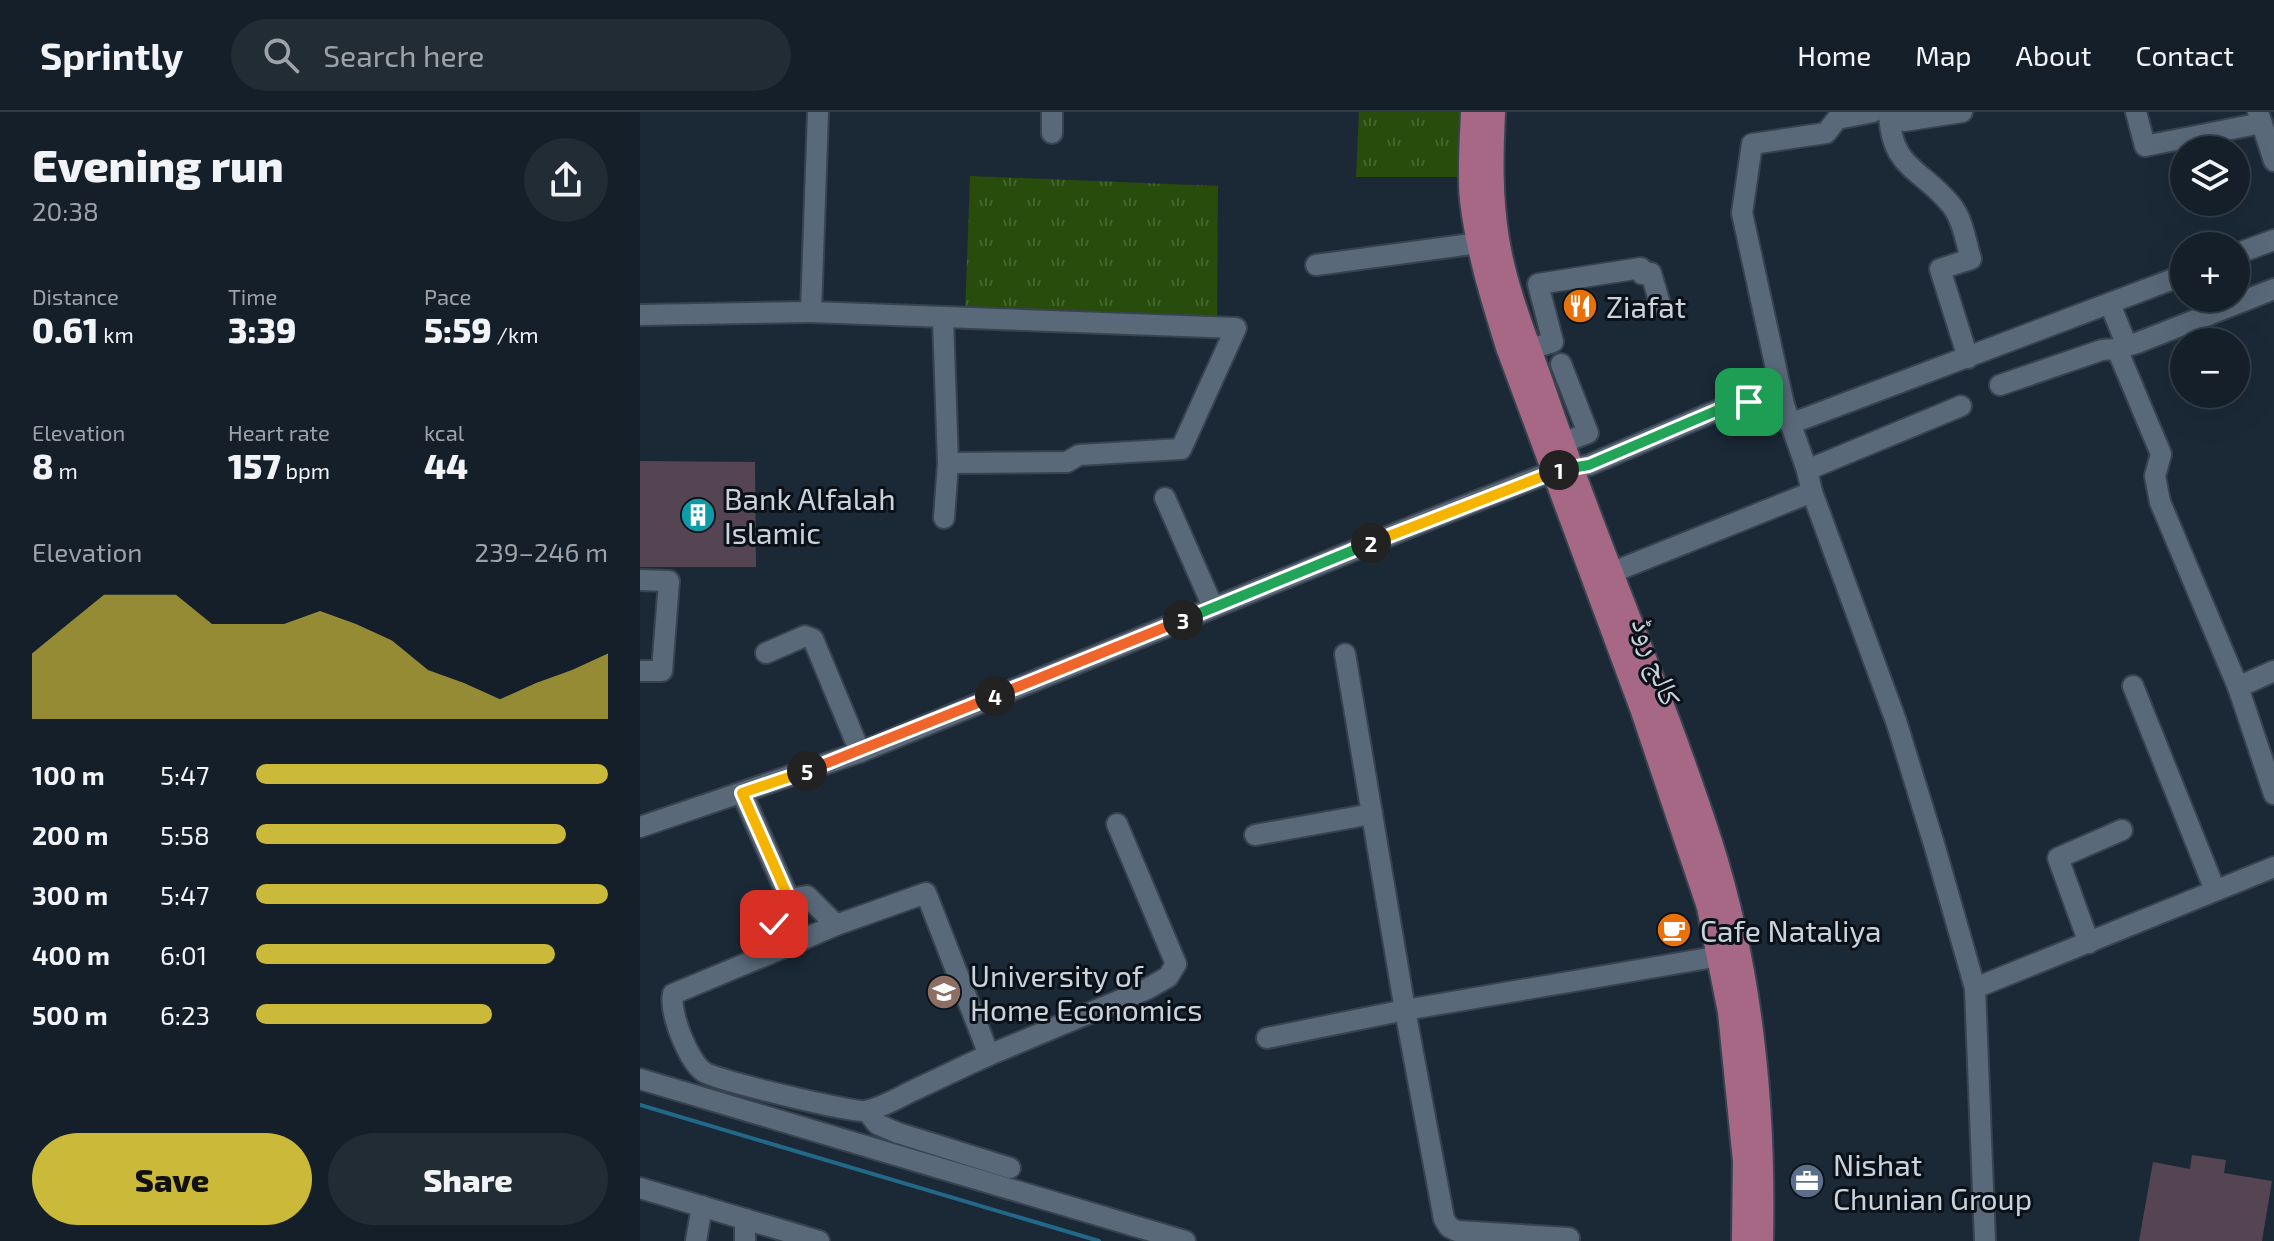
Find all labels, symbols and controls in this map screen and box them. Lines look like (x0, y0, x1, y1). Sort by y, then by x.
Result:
search box (231, 19, 791, 91)
text: Sprintly (40, 32, 183, 78)
icon: search (259, 33, 303, 77)
text: Search here (323, 37, 484, 73)
text: Home (1797, 38, 1871, 72)
text: Map (1915, 38, 1972, 72)
text: About (2016, 38, 2091, 72)
text: Contact (2135, 38, 2234, 72)
map controls (2170, 136, 2250, 408)
button: layers (2170, 136, 2250, 216)
text: Evening run (32, 138, 284, 191)
button: share (524, 138, 608, 222)
text: 20:38 (32, 195, 99, 226)
button: + (2170, 232, 2250, 312)
text: Distance (32, 283, 119, 309)
text: Time (228, 283, 277, 309)
text: Pace (424, 283, 471, 309)
restaurant icon: Ziafat (1561, 287, 1599, 325)
place label: Ziafat (1606, 288, 1686, 324)
text: 0.61 (32, 309, 98, 350)
text: 3:39 (228, 309, 296, 350)
text: 5:59 (424, 309, 492, 350)
text: km (98, 321, 134, 347)
text: /km (492, 321, 538, 347)
button: − (2170, 328, 2250, 408)
pin (1715, 368, 1783, 436)
icon: arrive (1727, 380, 1771, 424)
text: Elevation (32, 419, 125, 445)
text: Heart rate (228, 419, 330, 445)
text: kcal (424, 419, 464, 445)
text: 8 (32, 445, 54, 486)
text: 157 (228, 445, 281, 486)
text: 44 (424, 445, 468, 486)
pin: 1 (1539, 450, 1579, 490)
text: m (54, 457, 78, 483)
text: bpm (281, 457, 330, 483)
text: 1 (1554, 457, 1564, 483)
place label: Bank Alfalah Islamic (724, 480, 896, 550)
building icon: Bank Alfalah Islamic (679, 496, 717, 534)
pin: 2 (1351, 523, 1391, 563)
text: 2 (1365, 530, 1377, 556)
text: Elevation (32, 536, 142, 567)
text: 239–246 m (475, 536, 608, 567)
pin: 3 (1163, 600, 1203, 640)
text: 3 (1177, 607, 1189, 633)
street label: کالج روڈ (1623, 612, 1690, 711)
pin: 4 (975, 676, 1015, 716)
text: 4 (988, 683, 1002, 709)
pin: 5 (787, 751, 827, 791)
text: 5 (801, 758, 813, 784)
text: 100 m (32, 759, 105, 790)
text: 5:47 (160, 759, 209, 790)
text: 200 m (32, 819, 108, 850)
text: 5:58 (160, 819, 210, 850)
text: 300 m (32, 879, 108, 910)
text: 5:47 (160, 879, 209, 910)
pin (740, 890, 808, 958)
icon: check (752, 902, 796, 946)
cafe icon: Cafe Nataliya (1655, 911, 1693, 949)
place label: Cafe Nataliya (1700, 912, 1882, 948)
text: 400 m (32, 939, 110, 970)
text: 6:01 (160, 939, 207, 970)
place label: University of Home Economics (970, 957, 1203, 1027)
school or university icon: University of Home Economics (925, 973, 963, 1011)
text: 500 m (32, 999, 108, 1030)
text: 6:23 (160, 999, 210, 1030)
button: Save (32, 1133, 312, 1225)
button: Share (328, 1133, 608, 1225)
place label: Nishat Chunian Group (1833, 1146, 2032, 1216)
office icon: Nishat Chunian Group (1788, 1162, 1826, 1200)

